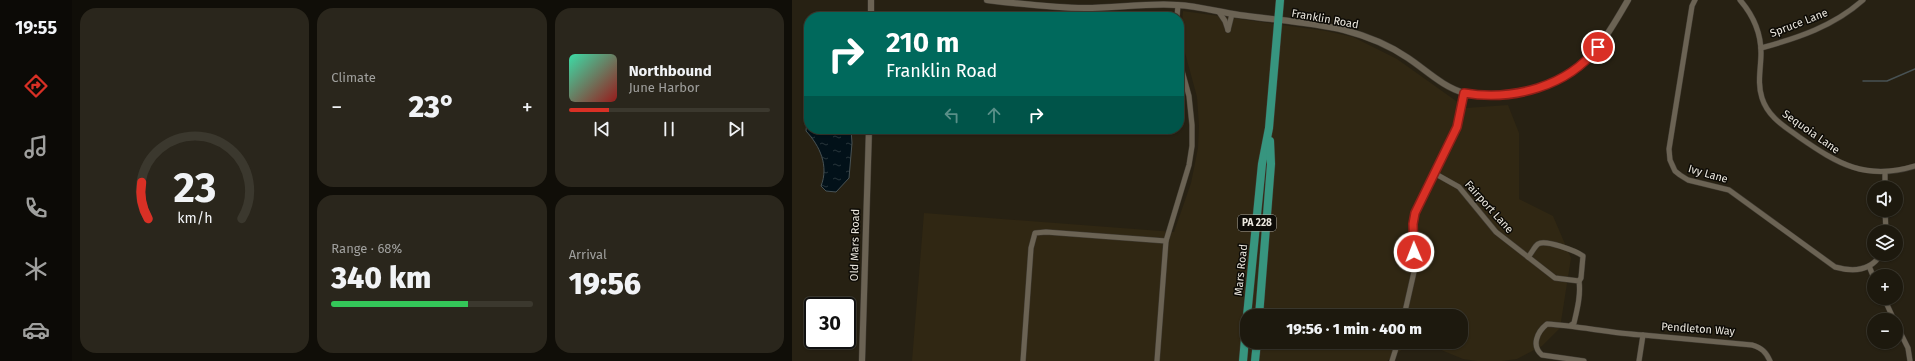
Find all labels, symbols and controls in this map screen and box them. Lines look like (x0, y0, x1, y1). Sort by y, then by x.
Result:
street label: Spruce Lane (1768, 6, 1830, 40)
street label: Franklin Road (1290, 7, 1360, 31)
text: 19:55 (15, 17, 57, 39)
text: 210 m (886, 26, 960, 59)
icon: right (820, 28, 872, 80)
pin (1581, 30, 1615, 64)
icon: arrive (1587, 36, 1609, 58)
text: Franklin Road (886, 60, 997, 82)
text: Northbound (629, 62, 712, 80)
text: Climate (331, 70, 376, 85)
icon: directions (22, 72, 50, 100)
text: June Harbor (629, 80, 700, 95)
text: 23° (409, 89, 455, 125)
text: − (331, 94, 342, 121)
text: + (522, 94, 533, 121)
icon: left (941, 104, 963, 126)
icon: ahead (983, 104, 1005, 126)
icon: right (1025, 104, 1047, 126)
street label: Sequoia Lane (1780, 107, 1842, 157)
icon: previous (591, 118, 613, 140)
icon: pause (658, 118, 680, 140)
icon: next (725, 118, 747, 140)
icon: music (22, 133, 50, 161)
text: 23 (173, 162, 216, 212)
street label: Ivy Lane (1687, 162, 1729, 186)
street label: Fairport Lane (1462, 178, 1516, 236)
map controls (1867, 181, 1903, 349)
button: sound (1867, 181, 1903, 217)
icon: phone (22, 194, 50, 222)
text: km/h (177, 209, 212, 226)
street label: Old Mars Road (848, 209, 862, 281)
road number: PA 228 (1238, 215, 1276, 231)
button: layers (1867, 225, 1903, 261)
position arrow (1393, 231, 1435, 273)
text: Range · 68% (331, 241, 402, 256)
street label: Mars Road (1232, 243, 1250, 297)
text: Arrival (569, 247, 607, 262)
icon: climate (22, 255, 50, 283)
text: 340 km (331, 260, 431, 296)
text: 19:56 (569, 266, 641, 302)
button: + (1867, 269, 1903, 305)
speed limit sign: 30 (804, 297, 856, 349)
button: − (1867, 313, 1903, 349)
icon: car (22, 316, 50, 344)
text: 19:56 · 1 min · 400 m (1286, 320, 1422, 338)
street label: Pendleton Way (1661, 320, 1736, 338)

